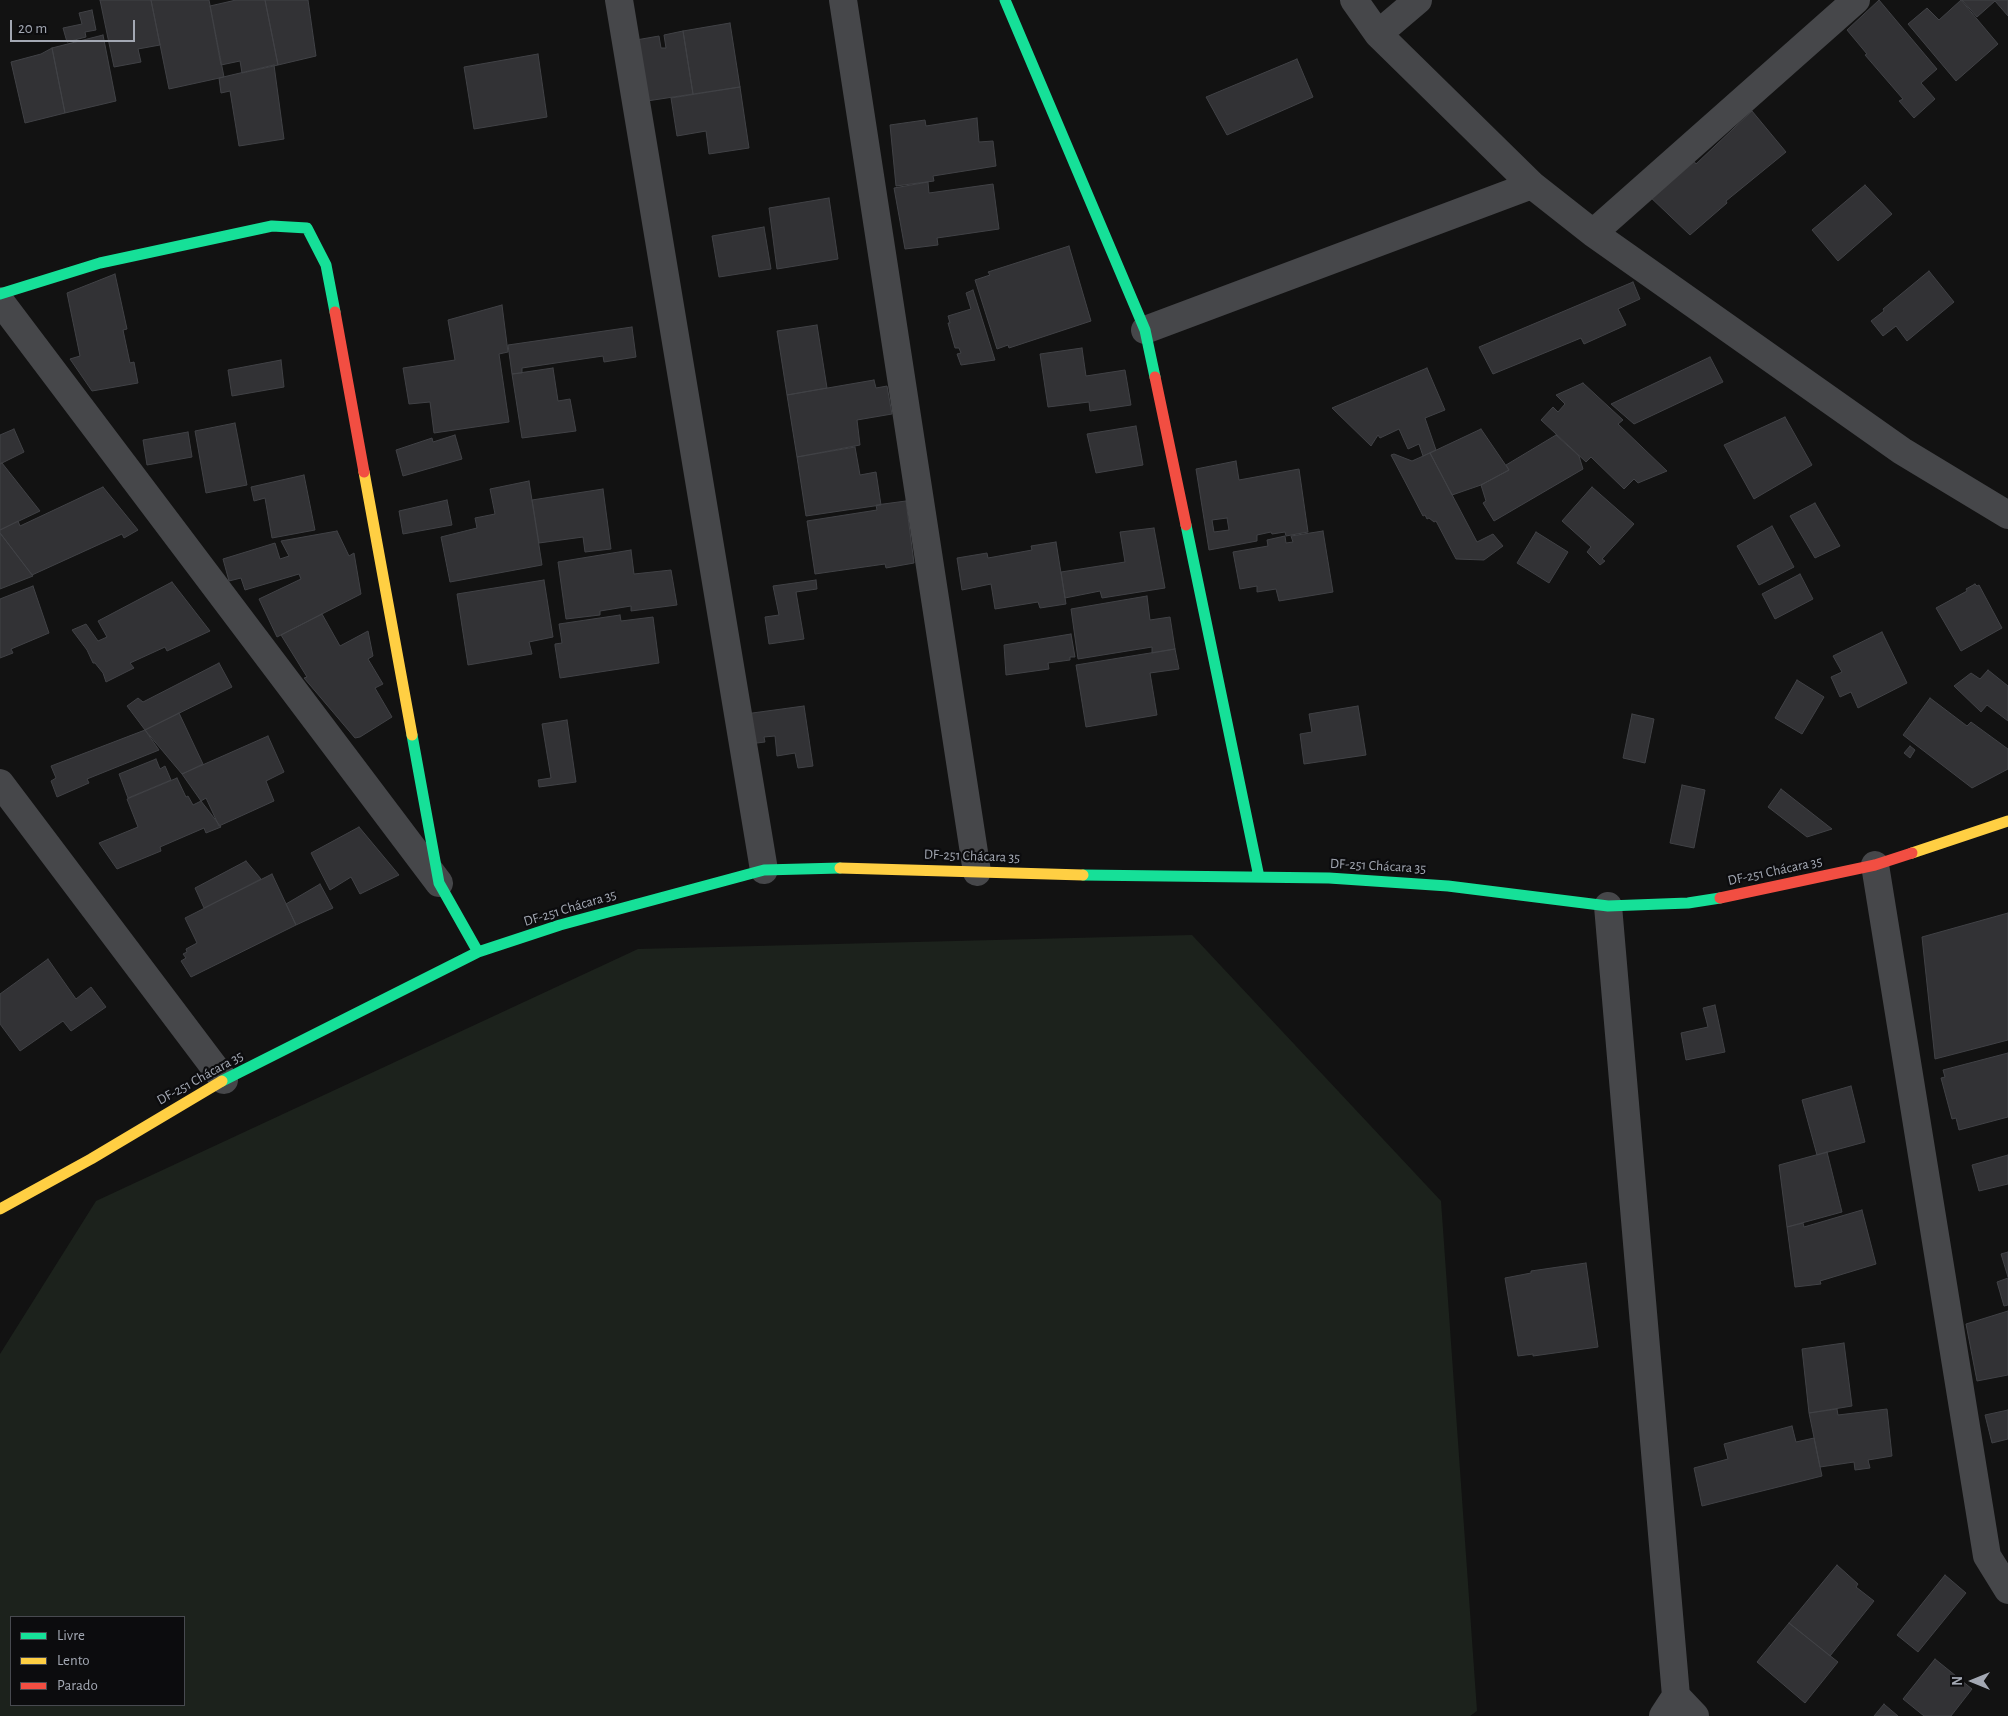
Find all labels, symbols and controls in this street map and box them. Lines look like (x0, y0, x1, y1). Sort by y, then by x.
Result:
scale bar (12, 10, 138, 42)
text: 20 m (18, 21, 47, 36)
street label: DF-251 Chácara 35 (924, 846, 1020, 866)
street label: DF-251 Chácara 35 (1726, 853, 1824, 889)
street label: DF-251 Chácara 35 (1330, 855, 1426, 877)
street label: DF-251 Chácara 35 (522, 886, 618, 930)
street label: DF-251 Chácara 35 (154, 1047, 246, 1109)
legend (10, 1616, 185, 1706)
text: Livre (57, 1628, 85, 1643)
text: Lento (57, 1653, 90, 1668)
north arrow (1948, 1656, 1998, 1706)
text: N (1951, 1676, 1965, 1686)
text: Parado (57, 1678, 98, 1693)

